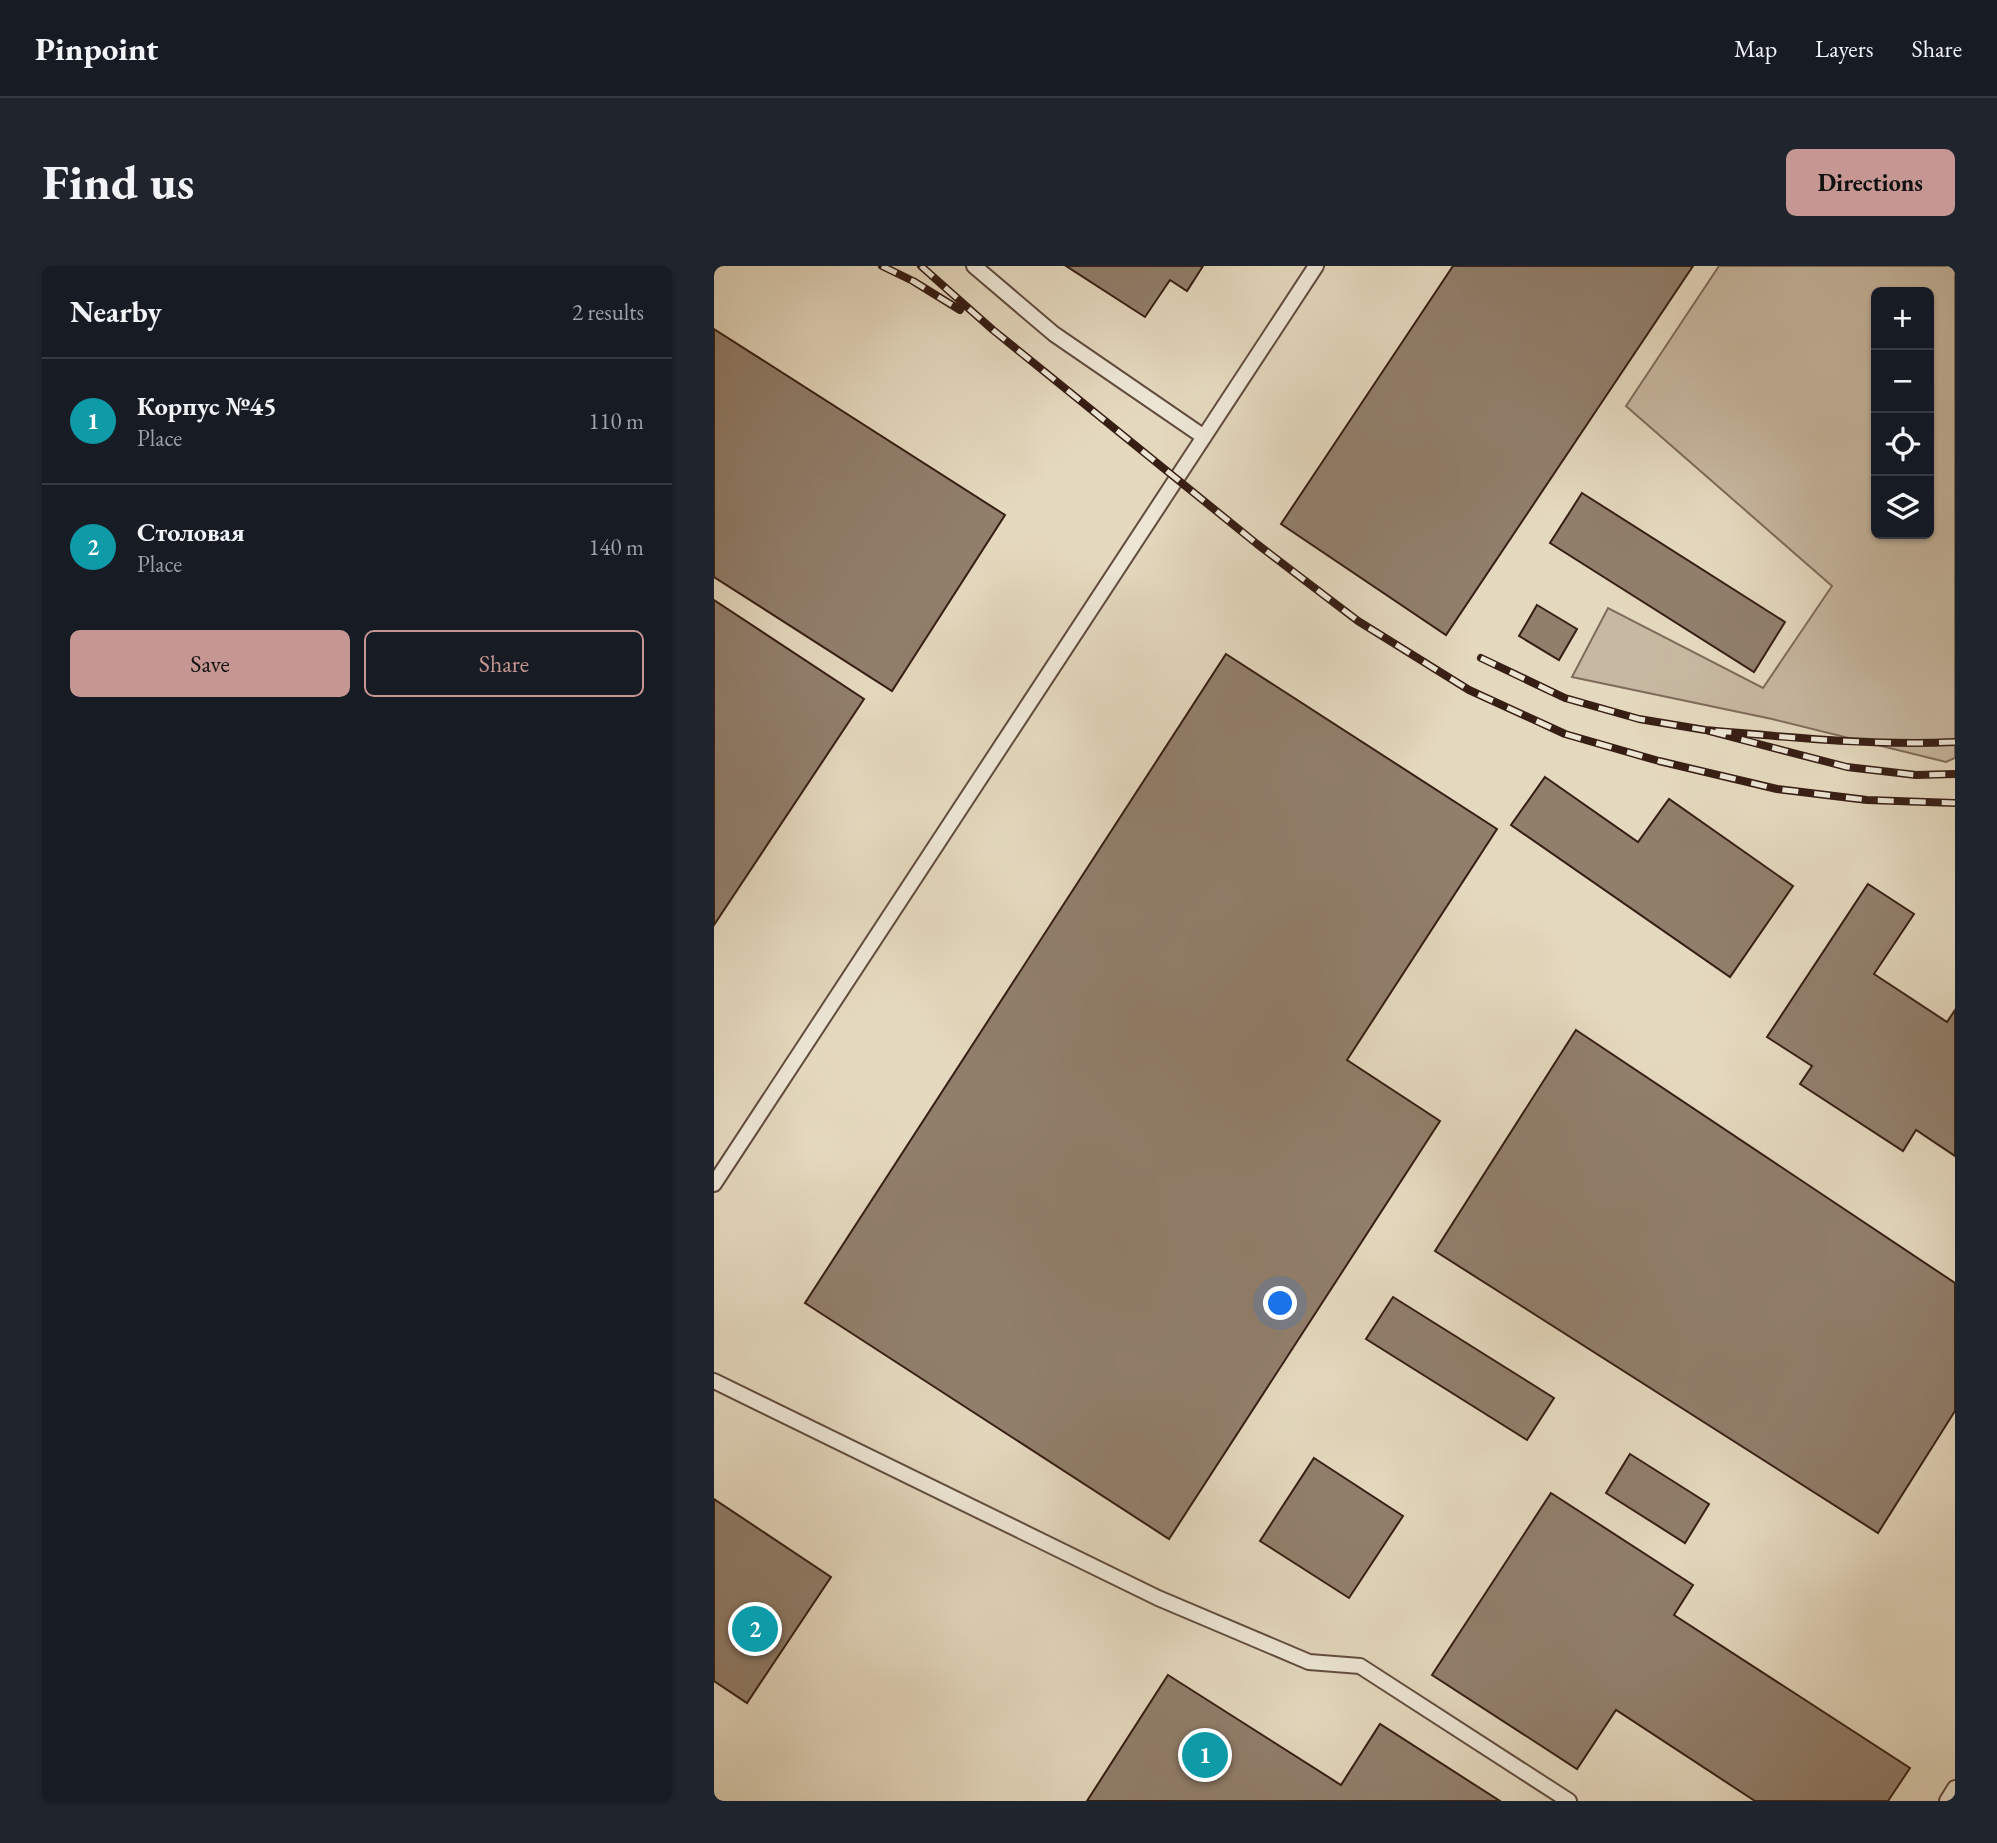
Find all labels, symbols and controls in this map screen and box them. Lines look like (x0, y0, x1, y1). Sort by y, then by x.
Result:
text: Pinpoint (35, 27, 158, 70)
text: Map (1734, 33, 1777, 64)
text: Layers (1815, 33, 1874, 64)
text: Share (1912, 33, 1962, 64)
button: Directions (1786, 149, 1955, 216)
text: Find us (42, 150, 194, 214)
map controls (1871, 287, 1934, 539)
button: + (1871, 287, 1934, 350)
text: Nearby (70, 292, 162, 331)
text: 2 results (572, 297, 644, 327)
button: − (1871, 350, 1934, 413)
text: Корпус №45 (137, 389, 277, 423)
text: 1 (87, 406, 99, 436)
text: 110 m (588, 406, 644, 436)
button: locate (1871, 413, 1934, 476)
text: Place (137, 423, 182, 453)
button: layers (1871, 476, 1934, 539)
text: Столовая (137, 515, 245, 549)
text: 2 (87, 532, 99, 562)
text: 140 m (588, 532, 644, 562)
text: Place (137, 549, 182, 579)
button: Save (70, 630, 350, 697)
button: Share (364, 630, 644, 697)
your location (1263, 1286, 1297, 1320)
pin: 2 (732, 1603, 778, 1655)
pin: 1 (1182, 1729, 1228, 1781)

